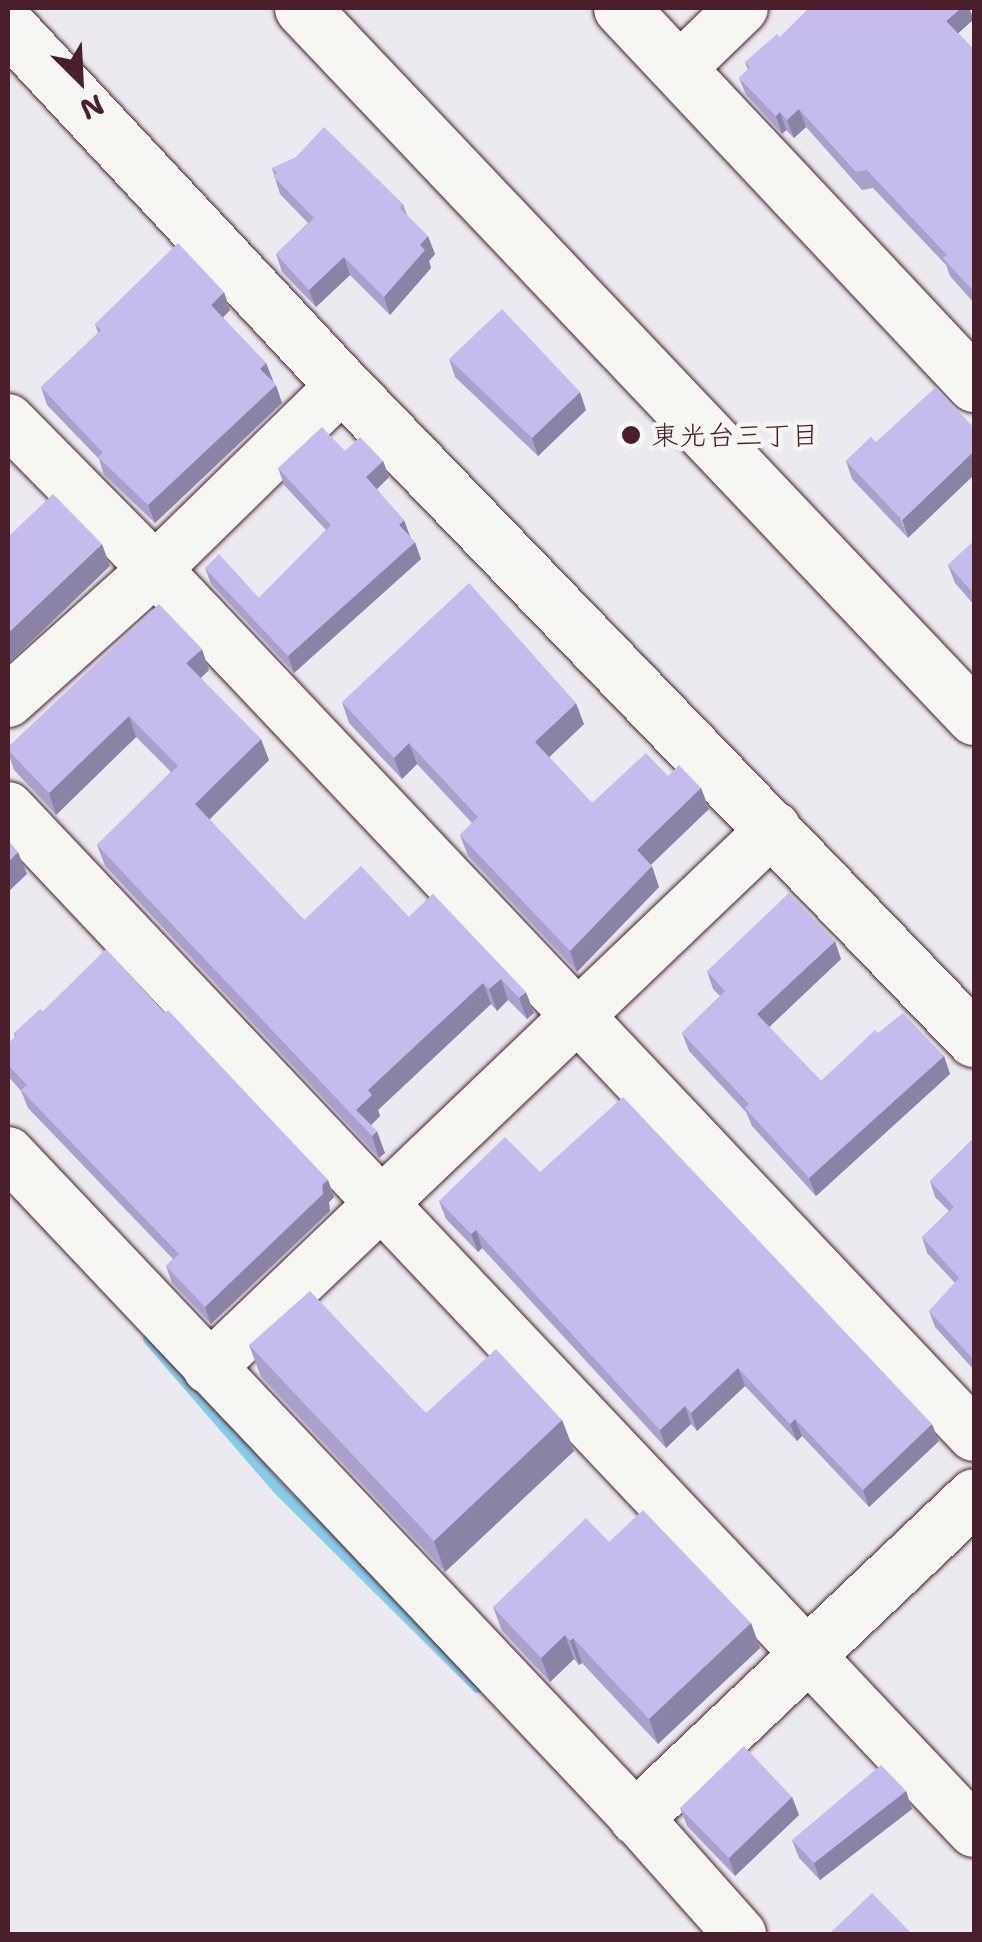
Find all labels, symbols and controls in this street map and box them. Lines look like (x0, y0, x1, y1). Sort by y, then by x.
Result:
north arrow (30, 30, 130, 130)
text: N (74, 86, 110, 129)
place label: 東光台三丁目 (651, 418, 819, 452)
marker: 東光台三丁目 (620, 424, 642, 446)

